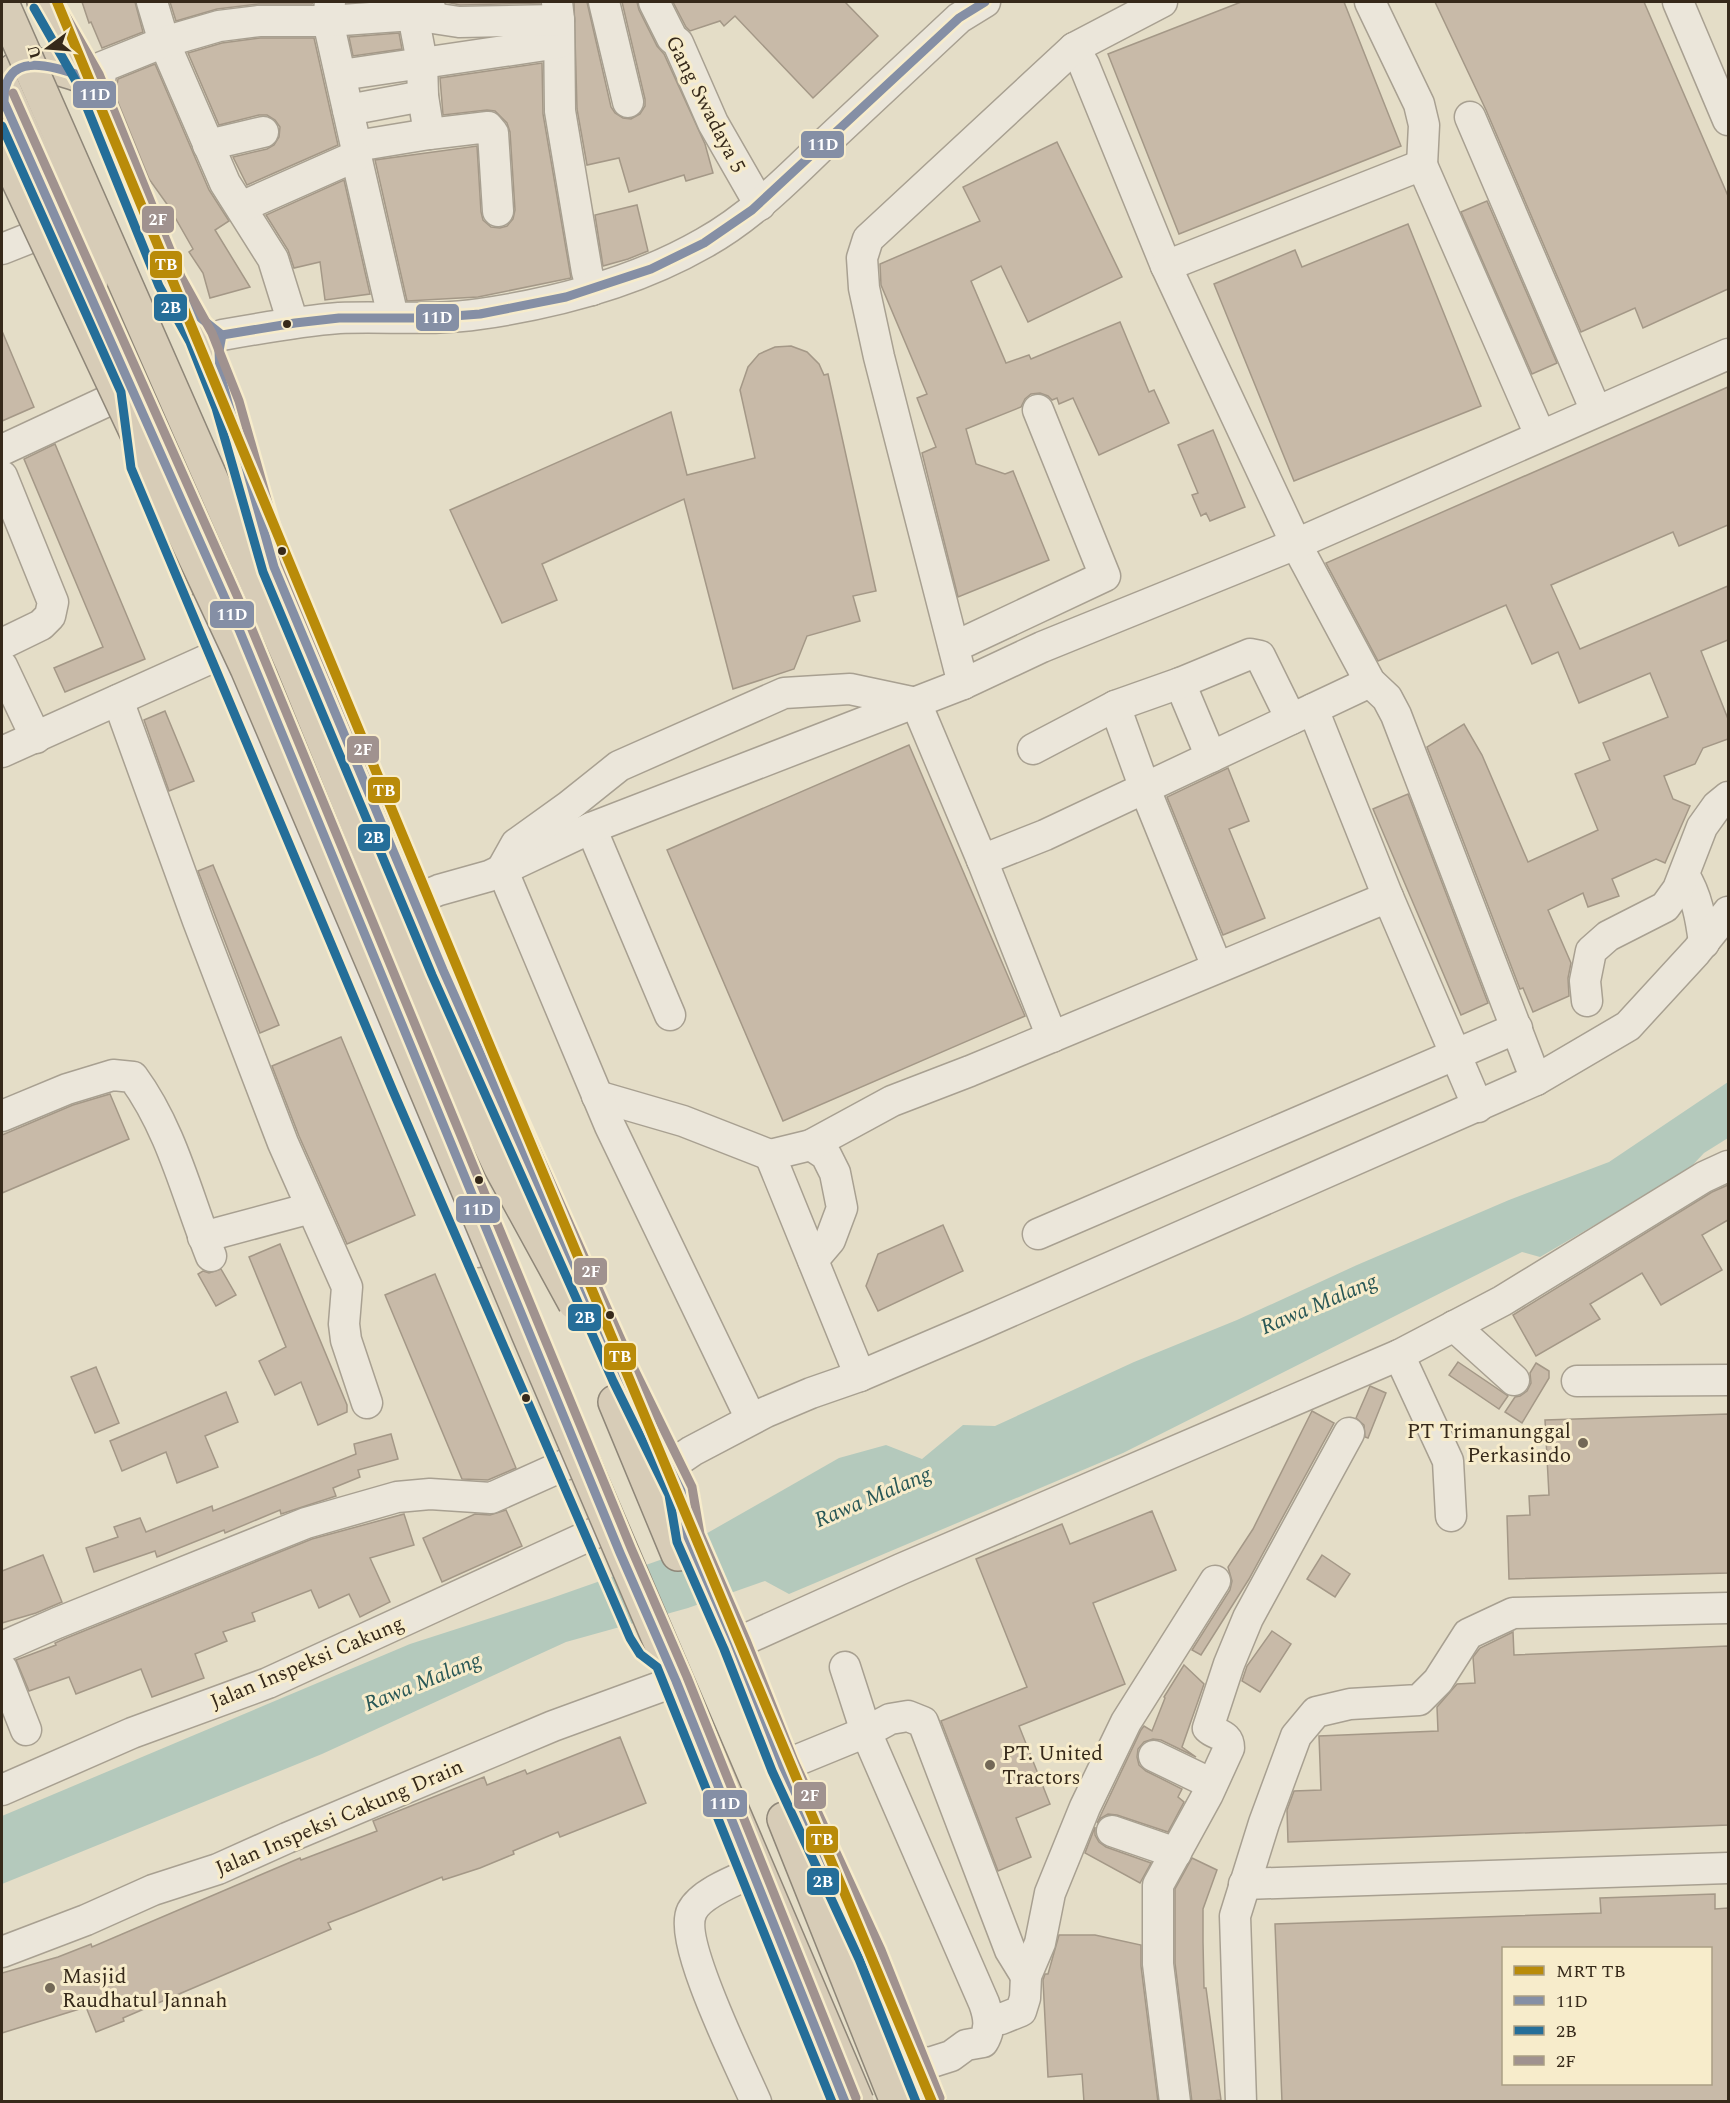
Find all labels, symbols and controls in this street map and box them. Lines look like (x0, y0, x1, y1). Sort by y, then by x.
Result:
north arrow (18, 18, 78, 78)
street label: Gang Swadaya 5 (657, 30, 754, 179)
text: U (21, 42, 48, 62)
line badge: 11D (72, 80, 117, 109)
text: 11D (80, 83, 111, 107)
line badge: 11D (800, 130, 845, 159)
text: 11D (808, 133, 839, 157)
line badge: 2F (141, 205, 175, 234)
text: 2F (148, 208, 168, 232)
line badge: TB (149, 250, 183, 279)
text: TB (155, 253, 177, 277)
line badge: 2B (153, 293, 188, 322)
text: 2B (161, 296, 181, 320)
line badge: 11D (415, 303, 460, 332)
text: 11D (422, 306, 453, 330)
unlabelled marker (281, 318, 293, 330)
unlabelled marker (276, 545, 288, 557)
line badge: 11D (209, 600, 255, 629)
text: 11D (217, 603, 248, 627)
line badge: 2F (346, 735, 380, 764)
text: 2F (353, 738, 373, 762)
line badge: TB (367, 776, 401, 804)
text: TB (373, 779, 395, 803)
line badge: 2B (357, 823, 391, 852)
text: 2B (364, 826, 384, 850)
unlabelled marker (473, 1174, 485, 1186)
line badge: 11D (455, 1195, 501, 1224)
text: 11D (463, 1198, 494, 1222)
line badge: 2F (573, 1257, 608, 1286)
text: 2F (581, 1260, 601, 1284)
water label: Rawa Malang (1255, 1265, 1383, 1344)
line badge: 2B (567, 1303, 602, 1332)
text: 2B (575, 1306, 595, 1330)
unlabelled marker (604, 1309, 616, 1321)
line badge: TB (603, 1342, 637, 1371)
text: TB (609, 1345, 631, 1369)
unlabelled marker (520, 1392, 532, 1404)
place label: PT Trimanunggal Perkasindo (1407, 1416, 1571, 1472)
marker: PT Trimanunggal Perkasindo (1576, 1436, 1590, 1450)
water label: Rawa Malang (809, 1458, 937, 1537)
street label: Jalan Inspeksi Cakung (206, 1608, 409, 1718)
water label: Rawa Malang (359, 1643, 487, 1721)
place label: PT. United Tractors (1002, 1738, 1103, 1794)
street label: Jalan Inspeksi Cakung Drain (210, 1751, 468, 1885)
marker: PT. United Tractors (983, 1758, 997, 1772)
line badge: 2F (793, 1781, 827, 1810)
text: 2F (800, 1784, 820, 1808)
line badge: 11D (702, 1789, 748, 1818)
text: 11D (710, 1792, 741, 1816)
line badge: TB (805, 1825, 839, 1854)
text: TB (811, 1828, 833, 1852)
line badge: 2B (806, 1867, 840, 1896)
text: 2B (813, 1870, 833, 1894)
legend (1502, 1947, 1712, 2085)
text: MRT TB (1556, 1958, 1626, 1985)
place label: Masjid Raudhatul Jannah (62, 1961, 227, 2017)
marker: Masjid Raudhatul Jannah (43, 1981, 57, 1995)
text: 11D (1556, 1988, 1588, 2015)
text: 2B (1556, 2018, 1577, 2045)
text: 2F (1556, 2048, 1576, 2075)

